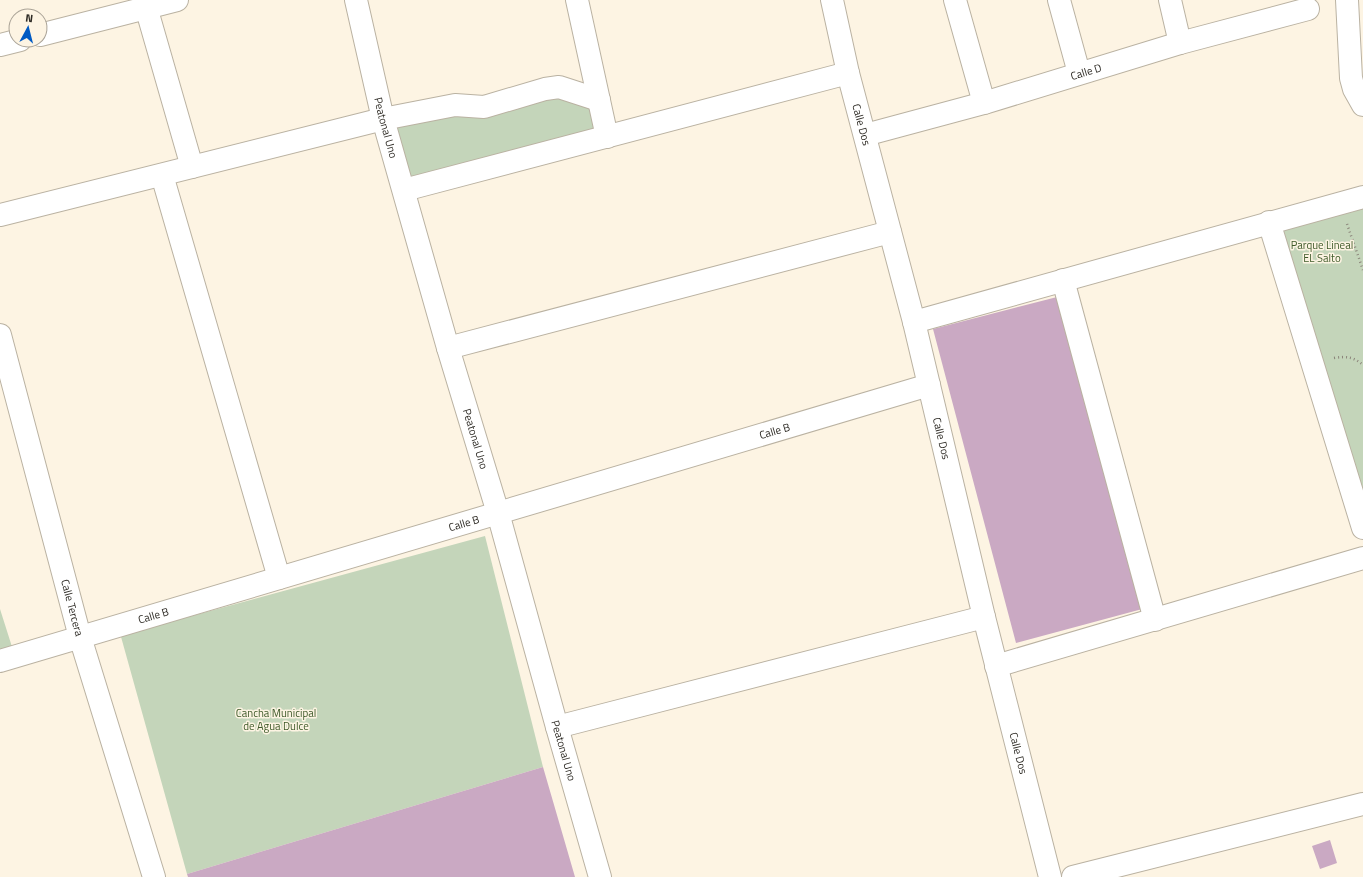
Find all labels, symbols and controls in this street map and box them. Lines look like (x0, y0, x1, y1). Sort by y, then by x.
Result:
north arrow (8, 8, 48, 48)
text: N (24, 10, 34, 26)
street label: Calle D (1069, 59, 1104, 84)
street label: Peatonal Uno (370, 96, 402, 160)
street label: Calle Dos (848, 102, 875, 147)
park label: Parque Lineal EL Salto (1291, 237, 1353, 266)
street label: Peatonal Uno (459, 407, 492, 471)
street label: Calle Dos (929, 416, 954, 461)
street label: Calle B (757, 419, 792, 443)
street label: Calle B (447, 511, 481, 535)
street label: Calle Tercera (57, 577, 88, 638)
street label: Calle B (136, 603, 171, 628)
park label: Cancha Municipal de Agua Dulce (236, 705, 316, 734)
street label: Peatonal Uno (548, 718, 580, 783)
street label: Calle Dos (1006, 731, 1032, 776)

